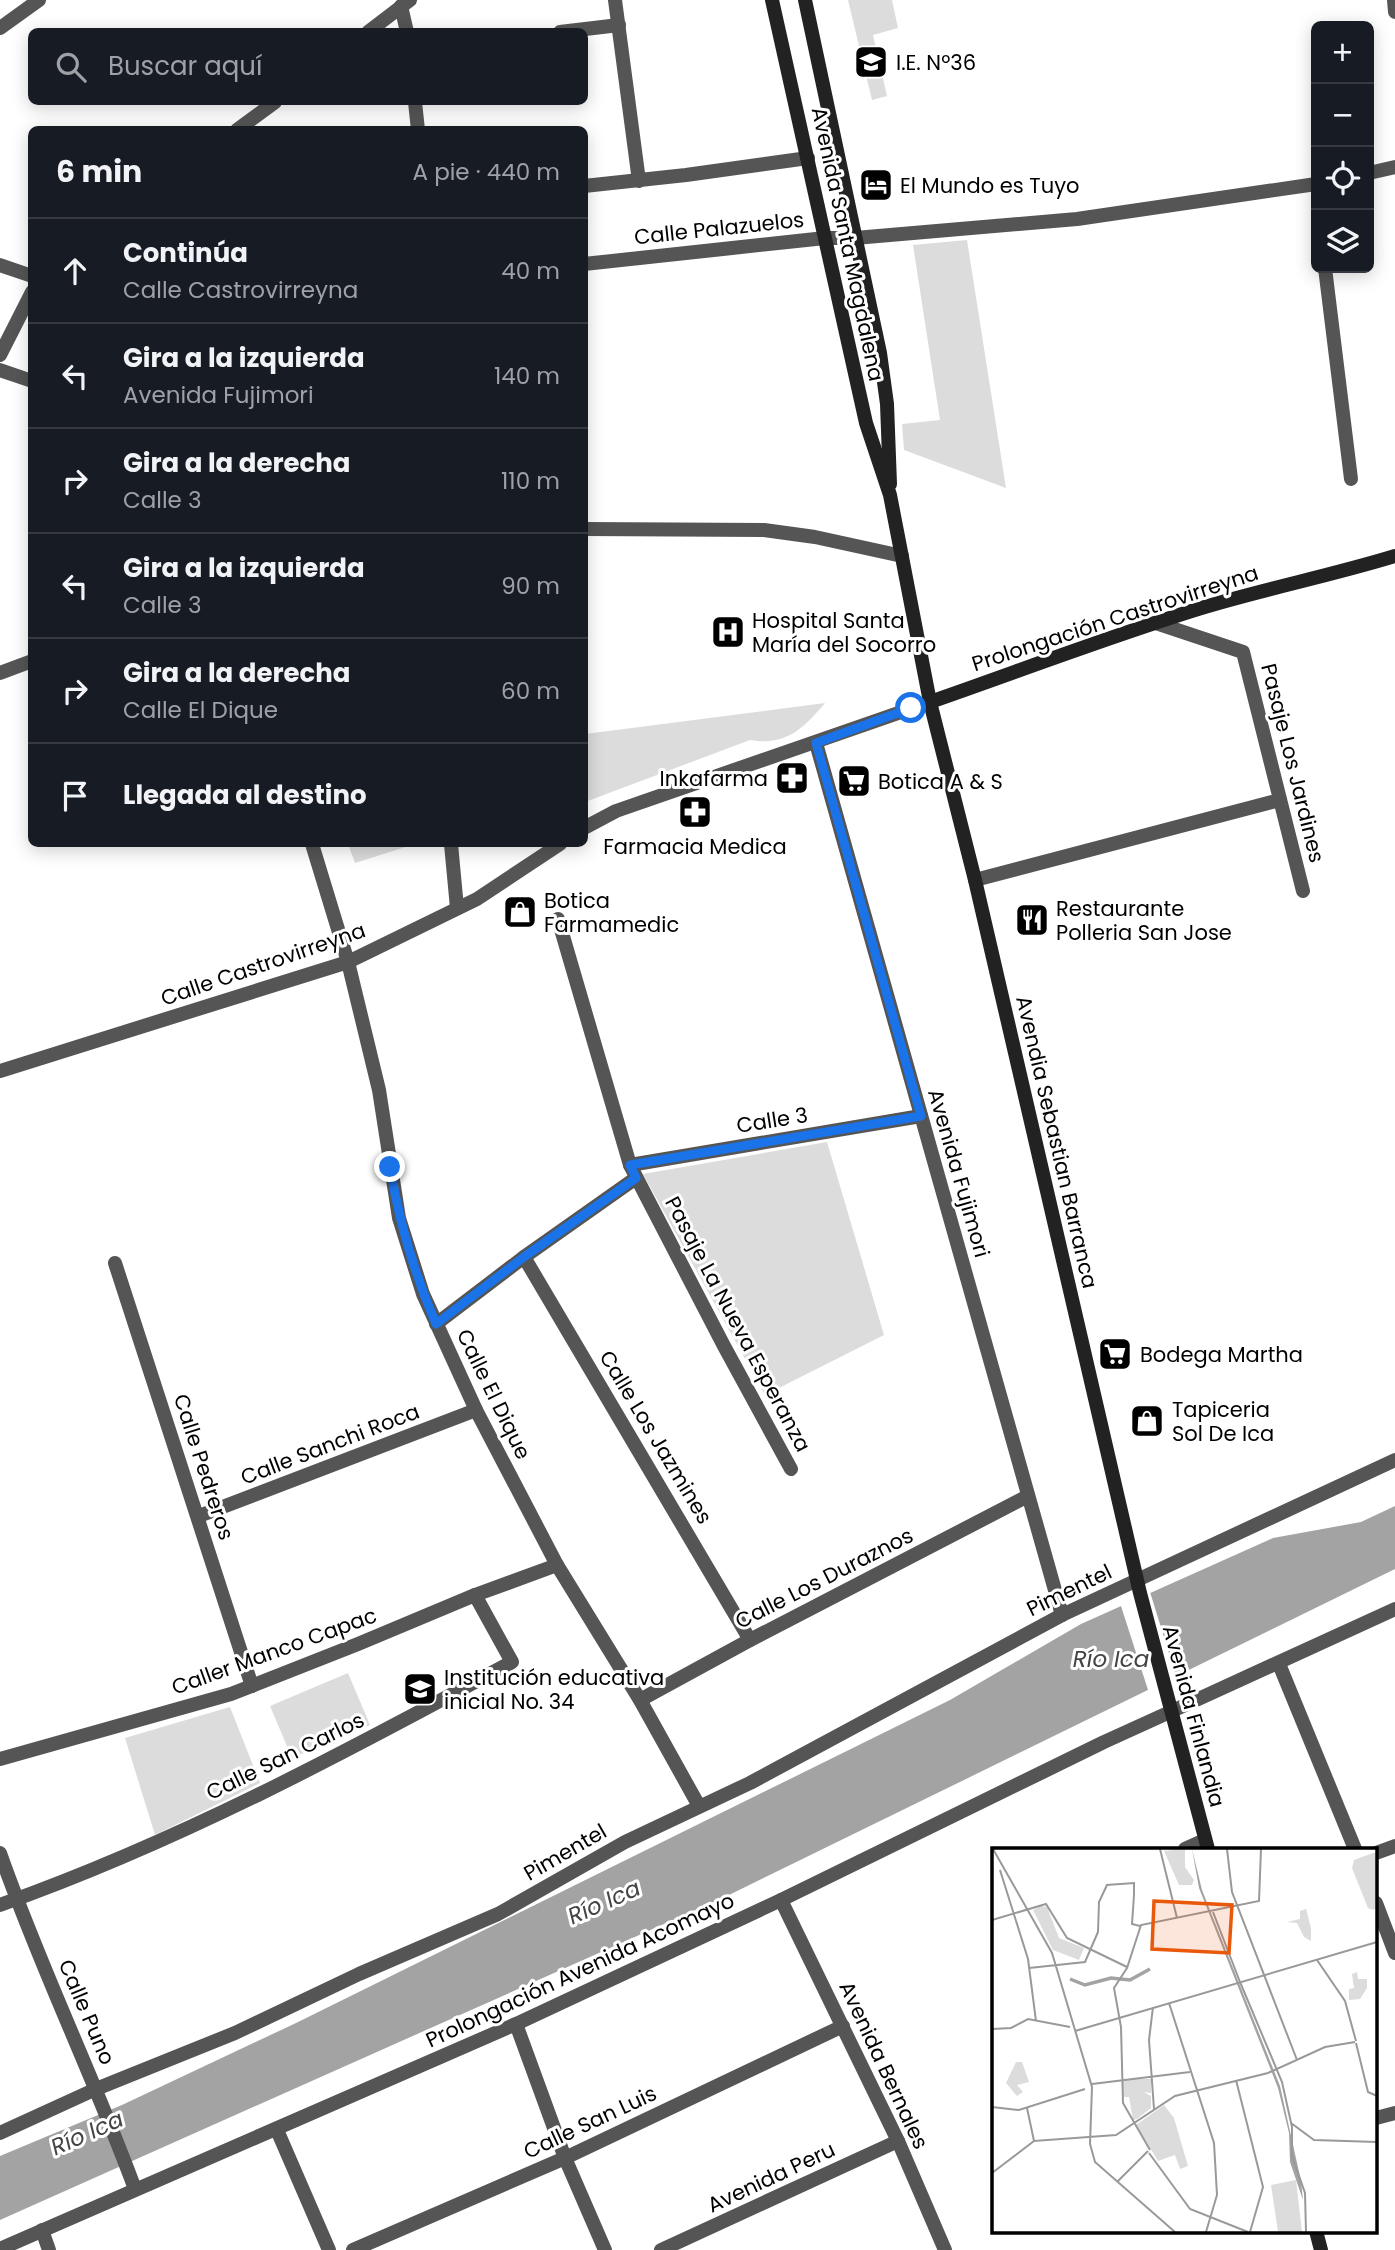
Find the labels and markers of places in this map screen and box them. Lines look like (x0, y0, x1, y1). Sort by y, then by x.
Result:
school or university icon: I.E. Nº36 (852, 43, 890, 81)
place label: I.E. Nº36 (896, 48, 976, 77)
hotel icon: El Mundo es Tuyo (857, 166, 895, 204)
place label: El Mundo es Tuyo (900, 171, 1079, 200)
place label: Hospital Santa María del Socorro (752, 606, 936, 659)
hospital icon: Hospital Santa María del Socorro (709, 613, 747, 651)
pharmacy icon: Inkafarma (773, 759, 811, 797)
supermarket icon: Botica A & S (835, 762, 873, 800)
place label: Inkafarma (660, 764, 768, 793)
place label: Botica A & S (878, 767, 1003, 796)
pharmacy icon: Farmacia Medica (676, 793, 714, 831)
place label: Farmacia Medica (603, 832, 787, 861)
place label: Botica Farmamedic (544, 886, 679, 939)
shop icon: Botica Farmamedic (501, 893, 539, 931)
place label: Restaurante Polleria San Jose (1056, 894, 1232, 947)
restaurant icon: Restaurante Polleria San Jose (1013, 901, 1051, 939)
supermarket icon: Bodega Martha (1096, 1335, 1134, 1373)
place label: Bodega Martha (1140, 1340, 1303, 1369)
place label: Tapiceria Sol De Ica (1172, 1395, 1274, 1448)
shop icon: Tapiceria Sol De Ica (1128, 1402, 1166, 1440)
place label: Institución educativa inicial No. 34 (444, 1663, 664, 1716)
school or university icon: Institución educativa inicial No. 34 (401, 1670, 439, 1708)

